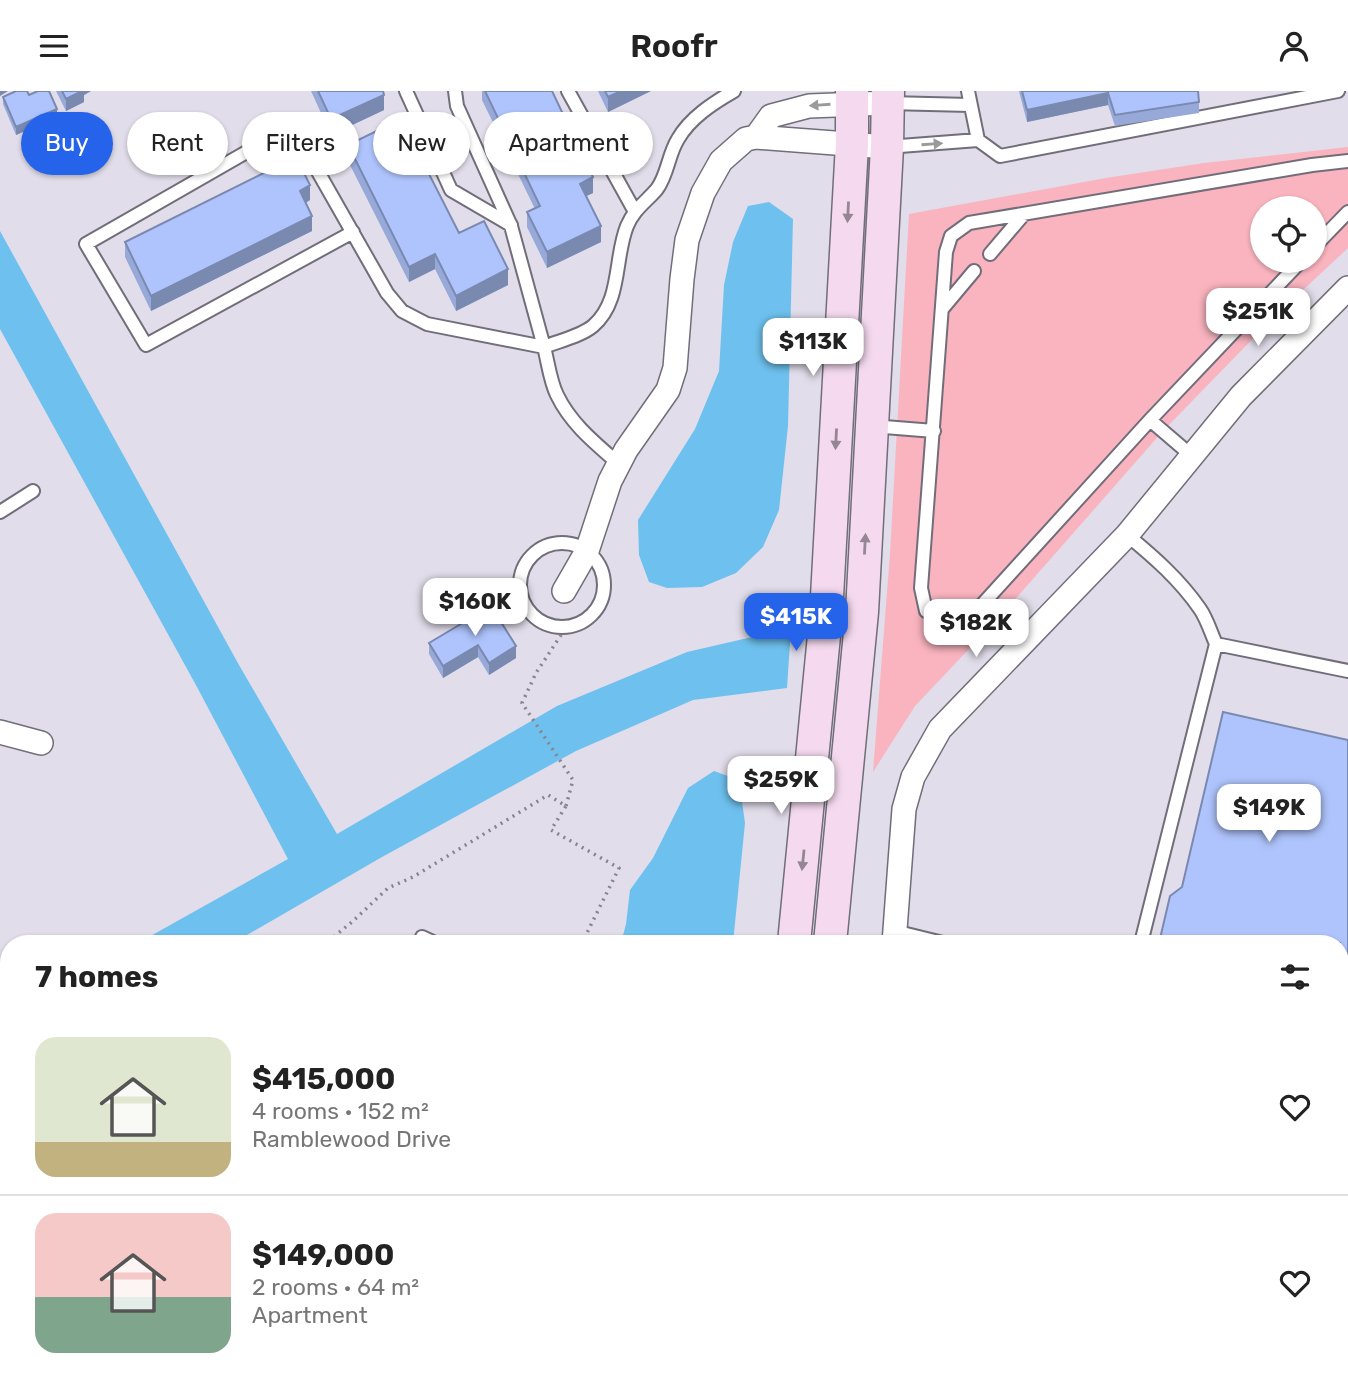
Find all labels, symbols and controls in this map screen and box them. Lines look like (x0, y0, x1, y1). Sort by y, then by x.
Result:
icon: menu (35, 27, 73, 65)
text: Roofr (630, 27, 718, 65)
icon: person (1275, 27, 1313, 65)
one-way arrow (808, 100, 830, 111)
chip: Buy (21, 112, 113, 175)
chip: Rent (127, 112, 228, 175)
chip: Filters (242, 112, 359, 175)
chip: New (373, 112, 470, 175)
chip: Apartment (484, 112, 653, 175)
one-way arrow (922, 138, 944, 149)
map controls (1250, 196, 1327, 273)
button: locate (1250, 196, 1327, 273)
one-way arrow (842, 202, 853, 224)
pin: $251K (1209, 289, 1307, 348)
text: $251K (1222, 297, 1294, 325)
pin: $113K (764, 319, 862, 378)
text: $113K (779, 327, 847, 355)
one-way arrow (830, 429, 841, 451)
one-way arrow (860, 532, 871, 554)
pin: $160K (426, 579, 524, 638)
text: $160K (439, 587, 511, 615)
pin: $415K (747, 594, 845, 653)
pin: $182K (927, 599, 1025, 659)
text: $415K (760, 602, 832, 630)
text: $182K (940, 608, 1012, 636)
pin: $259K (732, 757, 830, 816)
text: $259K (743, 765, 819, 793)
pin: $149K (1220, 785, 1318, 844)
text: $149K (1233, 793, 1305, 821)
one-way arrow (797, 849, 808, 871)
icon: filters (1276, 958, 1314, 996)
text: 7 homes (35, 959, 158, 995)
text: $415,000 (252, 1061, 395, 1097)
icon: home (91, 1065, 175, 1149)
icon: heart (1276, 1088, 1314, 1126)
text: 4 rooms · 152 m² (252, 1097, 429, 1125)
text: Ramblewood Drive (252, 1125, 451, 1153)
text: $149,000 (252, 1237, 394, 1273)
icon: home (91, 1241, 175, 1325)
icon: heart (1276, 1264, 1314, 1302)
text: 2 rooms · 64 m² (252, 1273, 419, 1301)
text: Apartment (252, 1301, 368, 1329)

